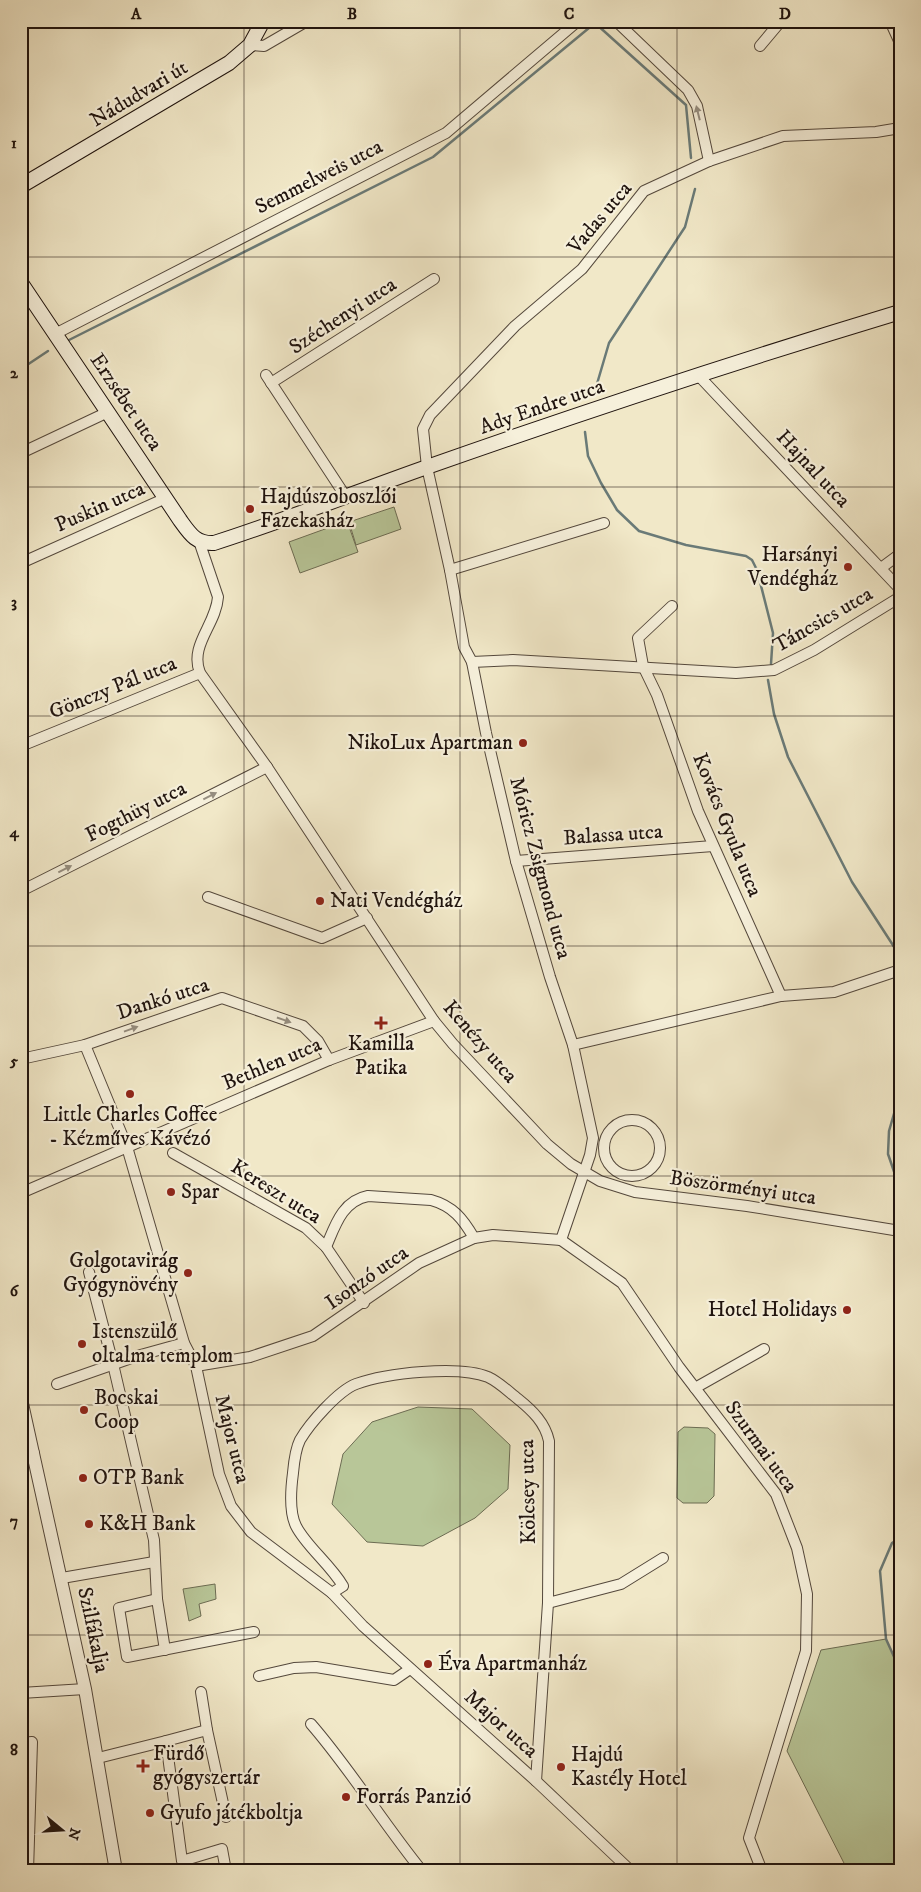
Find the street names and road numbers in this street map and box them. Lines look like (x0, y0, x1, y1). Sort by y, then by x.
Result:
street label: Nádudvari út (85, 55, 193, 133)
street label: Semmelweis utca (251, 134, 387, 220)
street label: Vadas utca (562, 176, 638, 260)
street label: Széchenyi utca (284, 272, 402, 360)
street label: Erzsébet utca (84, 348, 168, 456)
street label: Ady Endre utca (476, 373, 608, 440)
street label: Hajnal utca (770, 425, 856, 513)
street label: Puskin utca (51, 476, 149, 538)
street label: Táncsics utca (768, 581, 878, 659)
street label: Gönczy Pál utca (45, 651, 181, 725)
street label: Kovács Gyula utca (686, 749, 768, 901)
street label: Móricz Zsigmond utca (503, 774, 577, 962)
street label: Fogthüy utca (81, 775, 191, 848)
street label: Balassa utca (562, 819, 664, 851)
street label: Dankó utca (114, 972, 212, 1026)
street label: Kenézy utca (437, 995, 523, 1089)
street label: Bethlen utca (219, 1031, 325, 1096)
street label: Kereszt utca (226, 1154, 326, 1230)
street label: Böszörményi utca (668, 1165, 818, 1211)
street label: Isonzó utca (320, 1240, 414, 1316)
street label: Major utca (208, 1392, 256, 1486)
street label: Szurmai utca (719, 1396, 803, 1498)
street label: Kölcsey utca (514, 1439, 542, 1545)
street label: Szilfákalja (71, 1585, 115, 1675)
street label: Major utca (459, 1684, 543, 1764)

